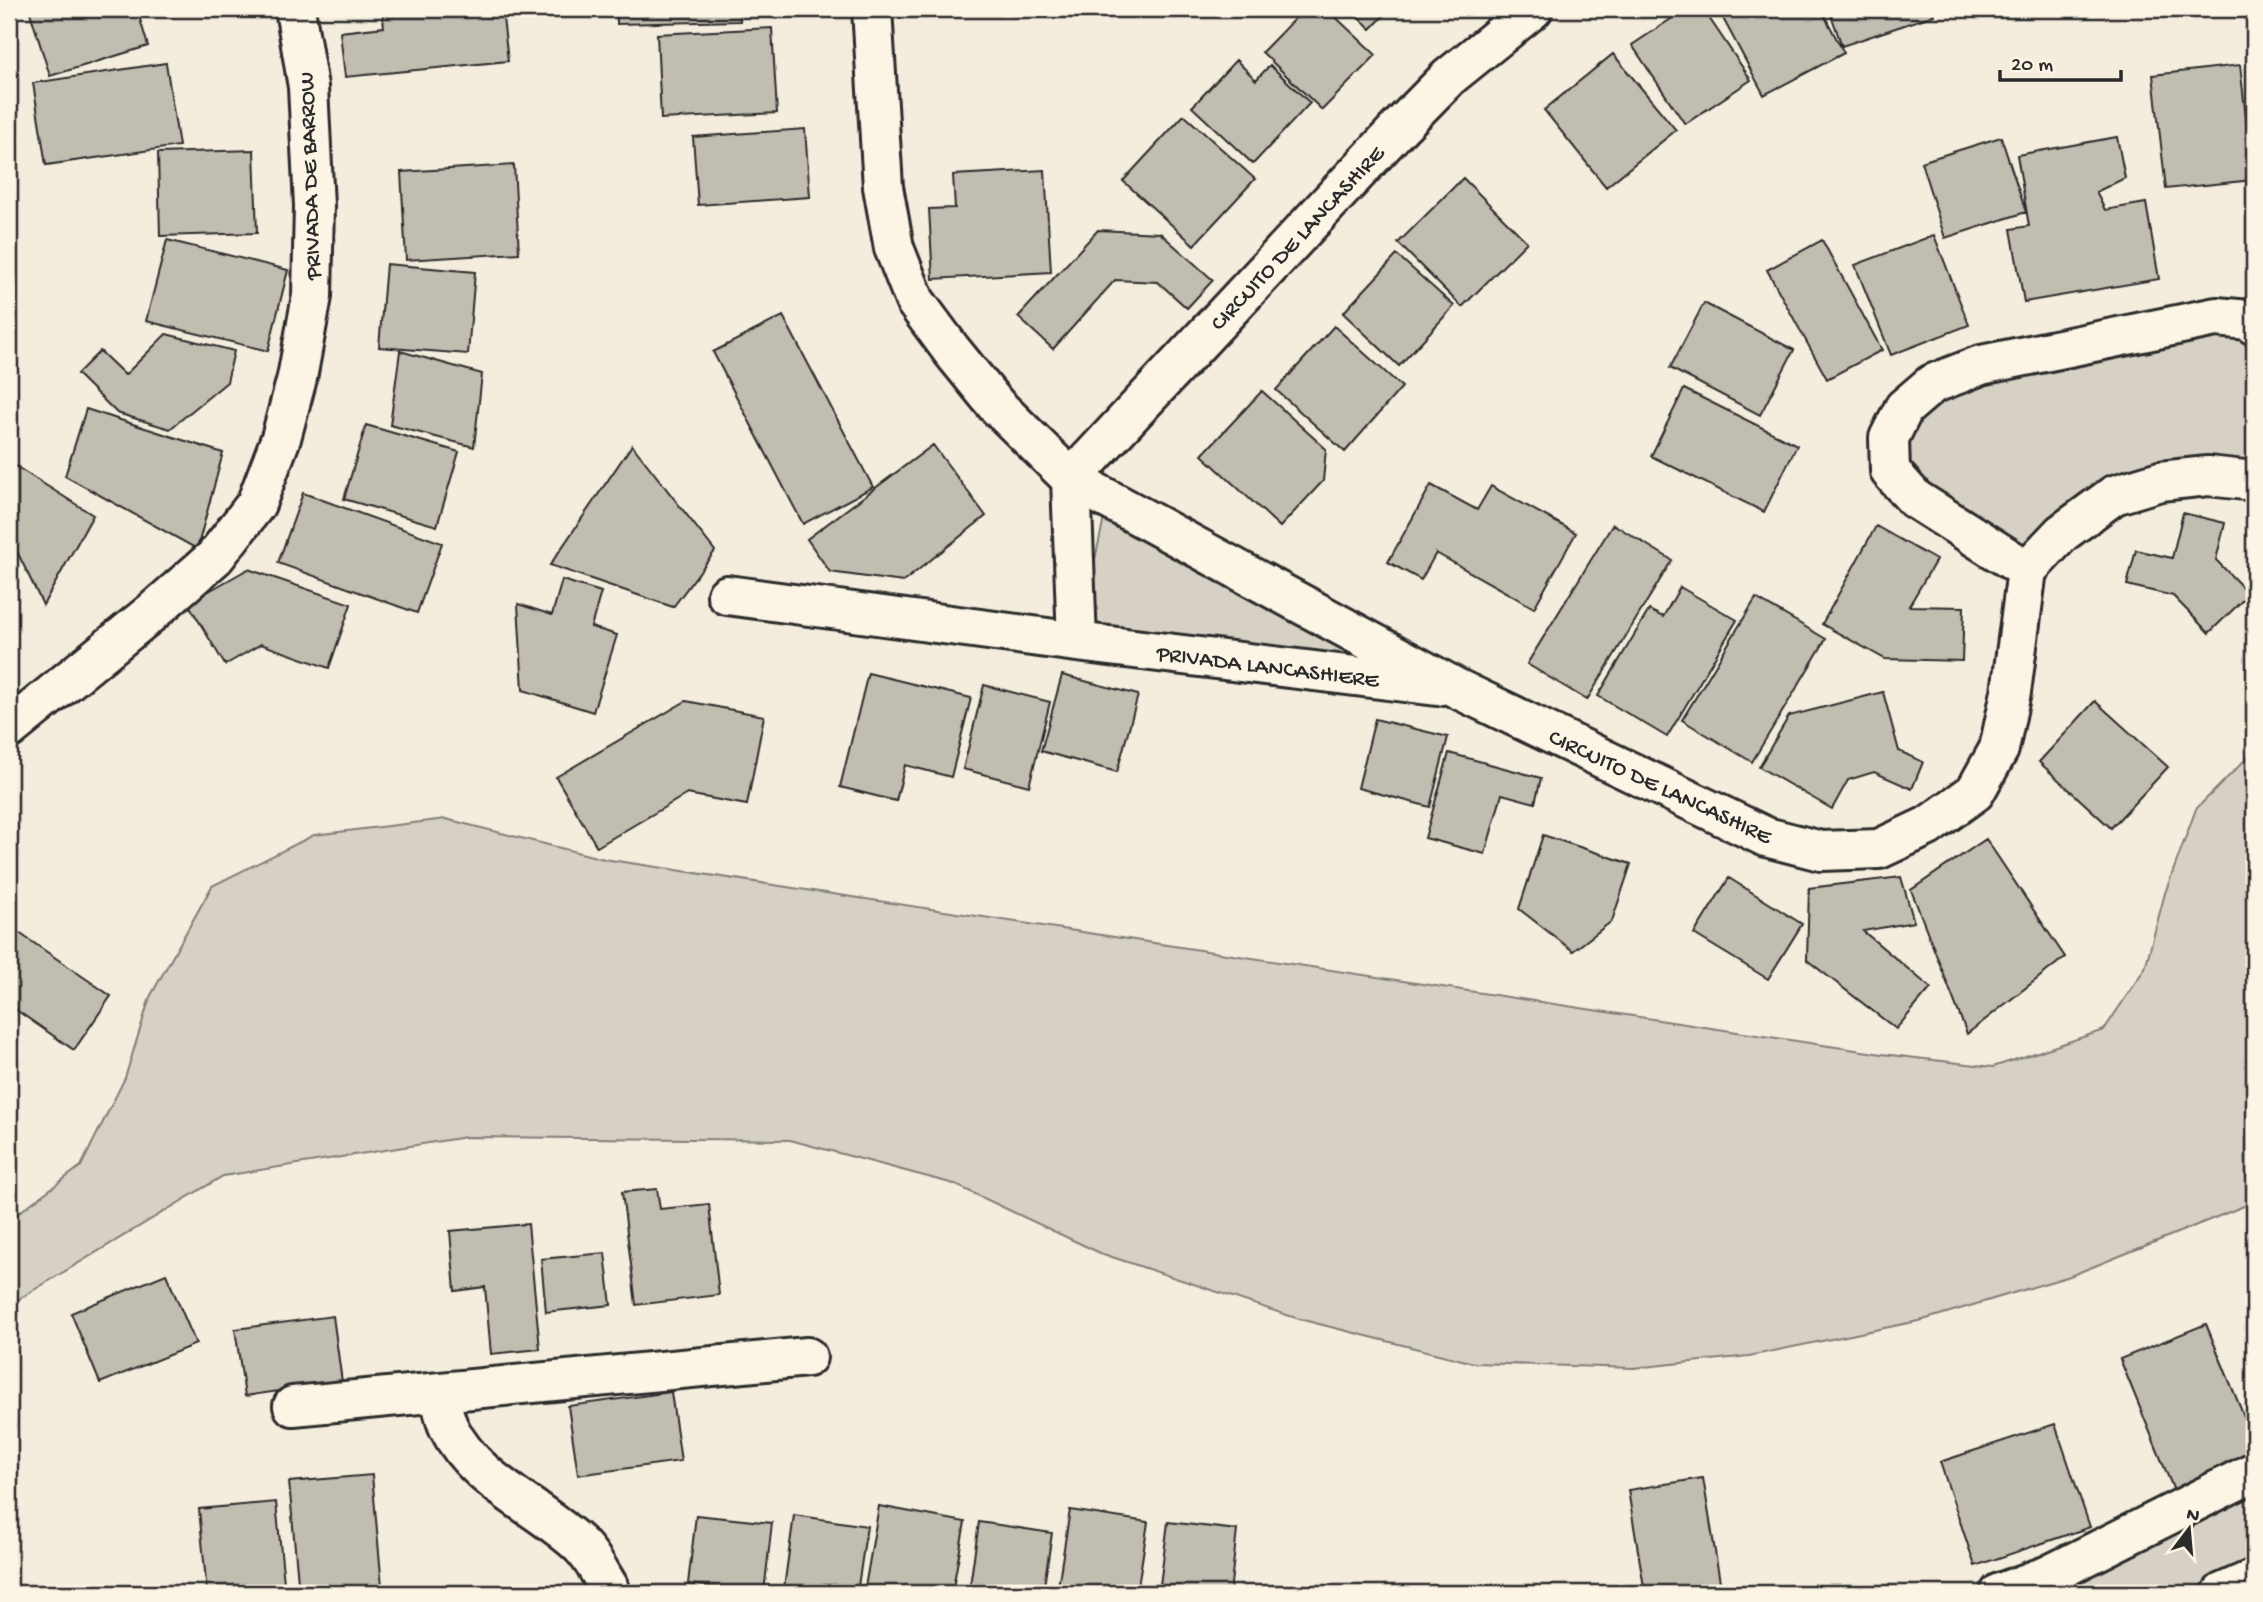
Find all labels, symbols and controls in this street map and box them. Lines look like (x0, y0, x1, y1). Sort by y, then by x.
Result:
scale bar (2000, 38, 2121, 82)
text: 20 m (2011, 54, 2053, 79)
street label: PRIVADA DE BARROW (294, 71, 329, 281)
street label: CIRCUITO DE LANCASHIRE (1206, 140, 1392, 337)
street label: PRIVADA LANCASHIERE (1154, 641, 1382, 696)
street label: CIRCUITO DE LANCASHIRE (1544, 725, 1777, 852)
north arrow (2154, 1494, 2224, 1564)
text: N (2184, 1503, 2202, 1529)

